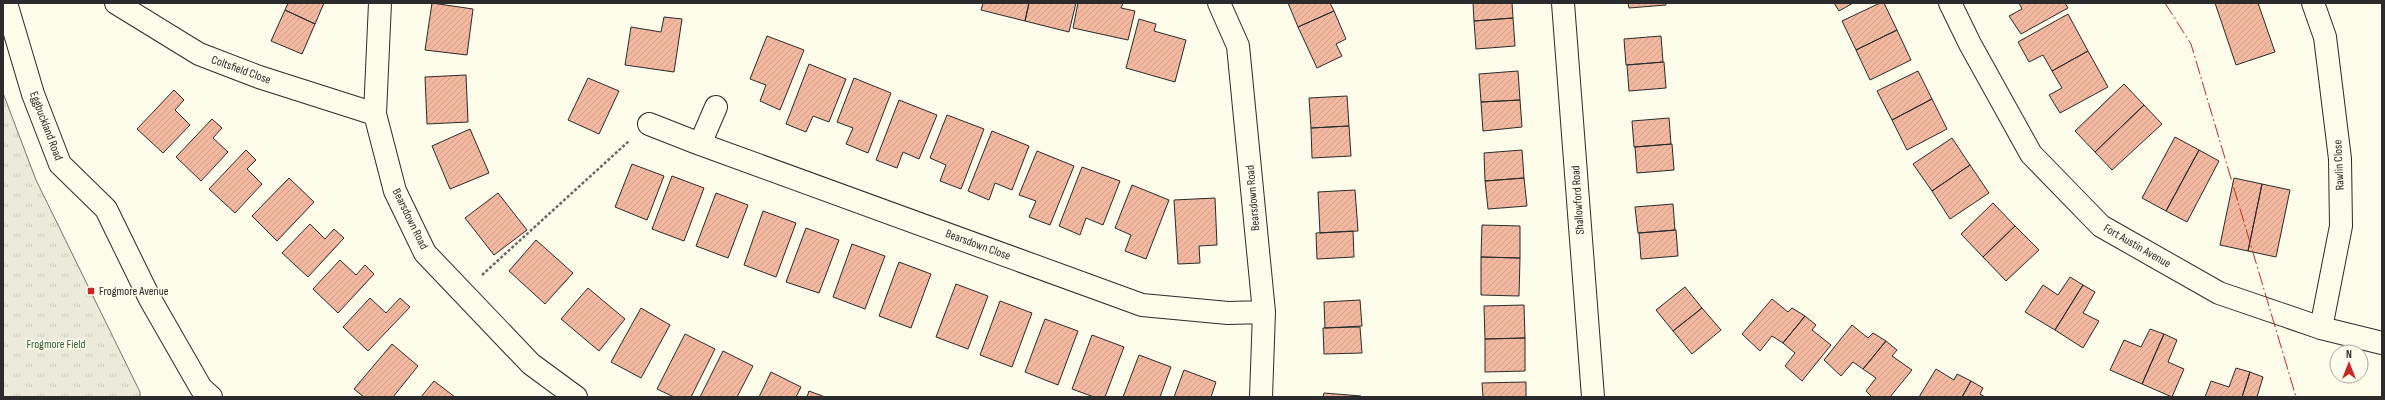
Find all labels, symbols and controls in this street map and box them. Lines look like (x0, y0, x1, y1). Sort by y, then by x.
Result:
street label: Coltsfield Close (209, 52, 273, 88)
street label: Eggbuckland Road (26, 89, 66, 163)
street label: Rawlin Close (2330, 139, 2348, 191)
street label: Bearsdown Road (1243, 164, 1263, 232)
street label: Shallowford Road (1568, 165, 1588, 235)
street label: Bearsdown Road (389, 186, 431, 252)
street label: Fort Austin Avenue (2101, 221, 2173, 271)
street label: Bearsdown Close (943, 226, 1013, 264)
place label: Frogmore Avenue (99, 284, 169, 299)
marker: Frogmore Avenue (86, 286, 96, 296)
park label: Frogmore Field (26, 337, 86, 352)
north arrow (2329, 344, 2369, 384)
text: N (2346, 348, 2352, 361)

